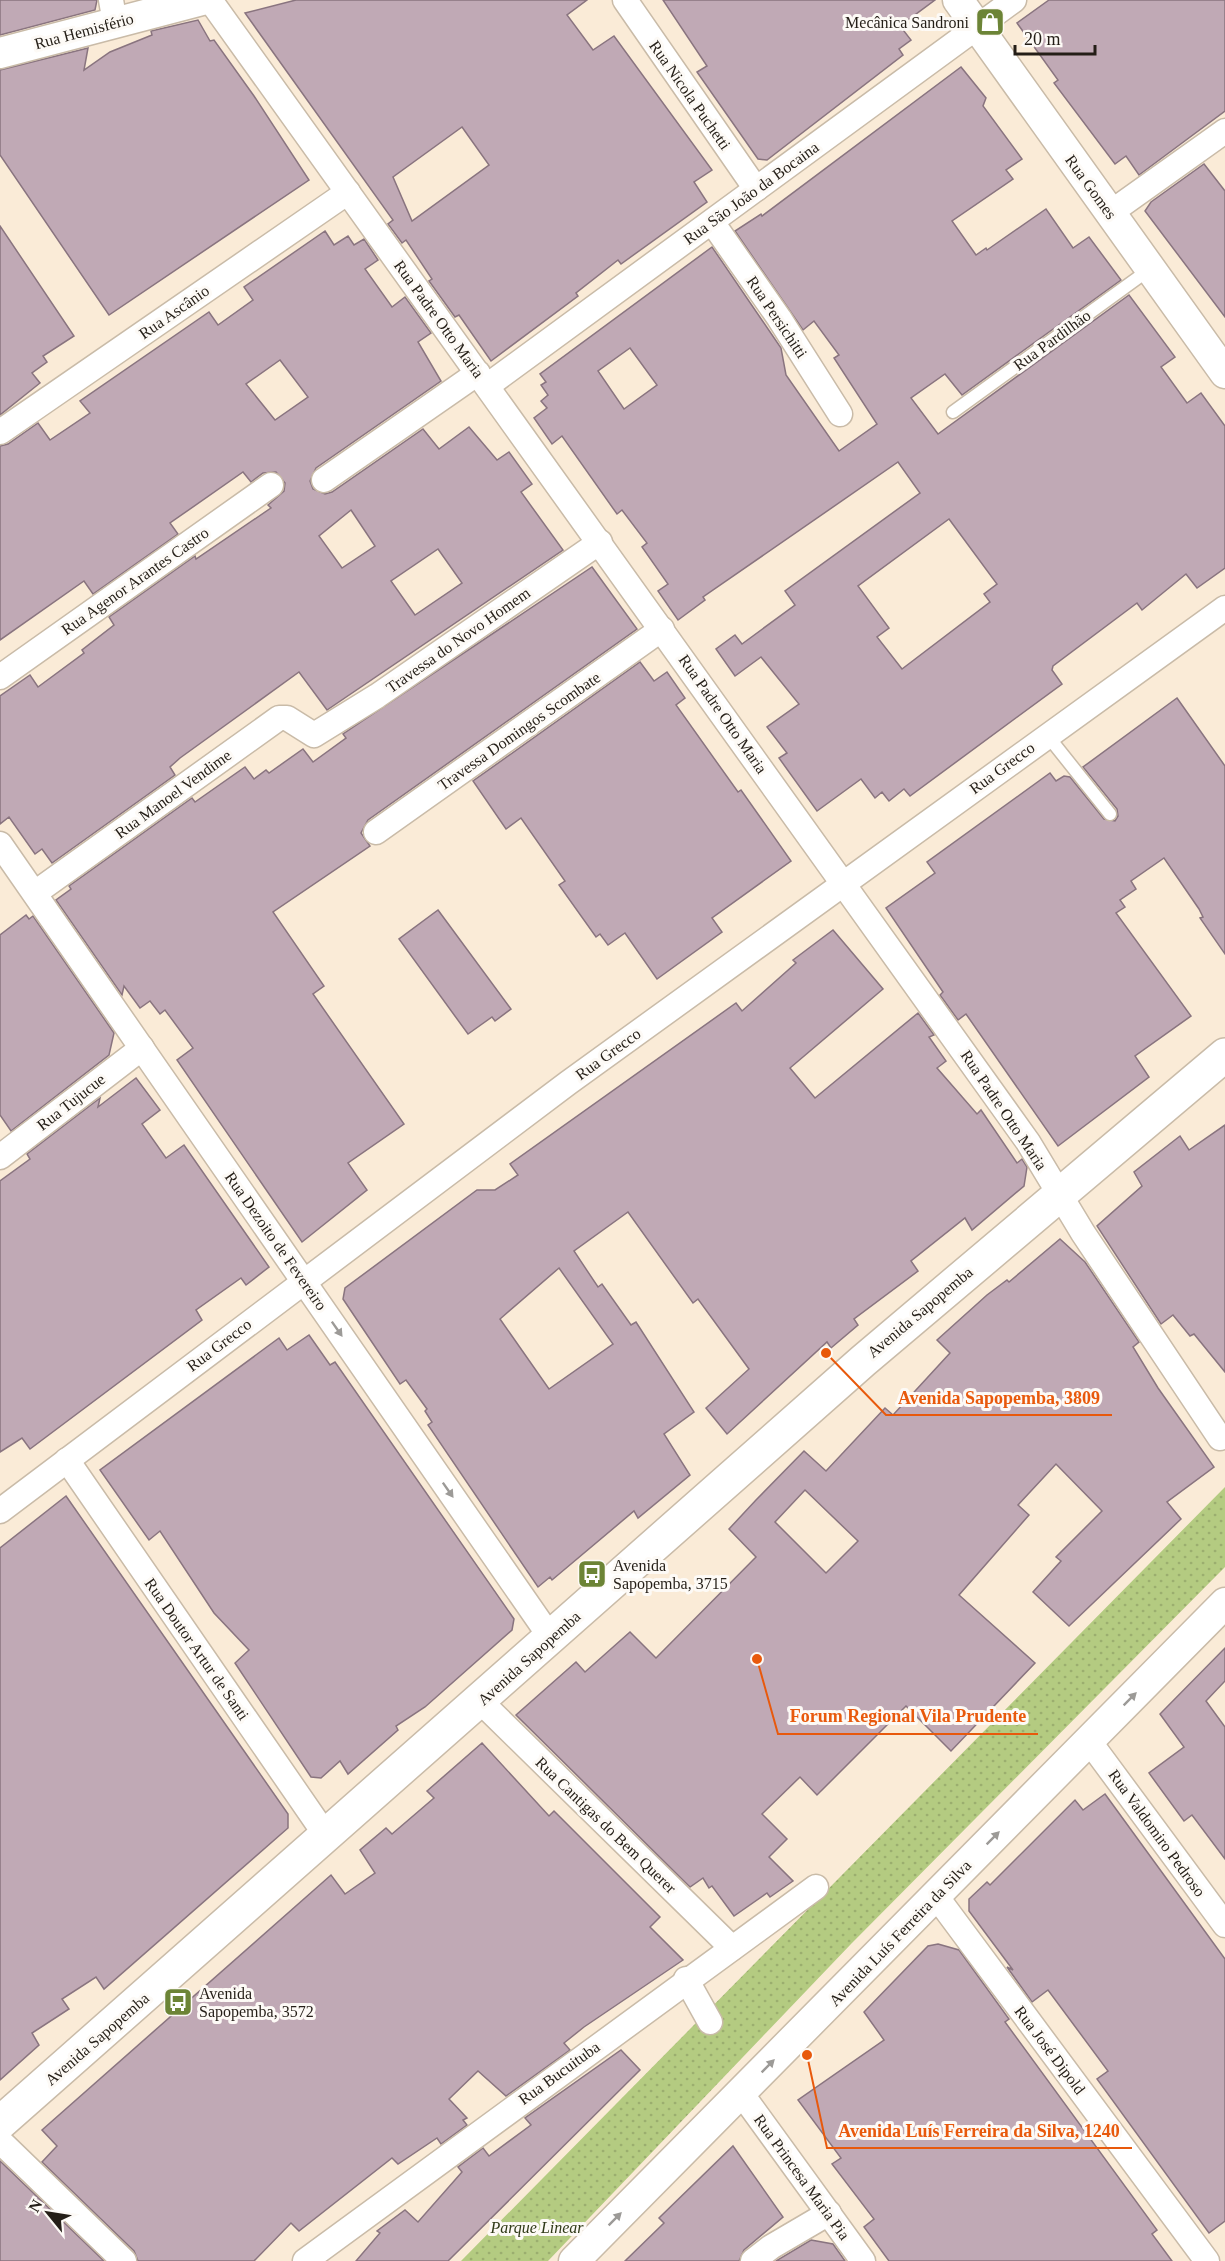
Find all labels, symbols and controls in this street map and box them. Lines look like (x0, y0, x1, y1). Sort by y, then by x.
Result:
shop icon: Mecânica Sandroni (974, 6, 1006, 38)
street label: Rua Hemisfério (33, 10, 135, 52)
place label: Mecânica Sandroni (845, 14, 970, 31)
scale bar (1015, 18, 1094, 56)
text: 20 m (1024, 29, 1061, 49)
street label: Rua Nicola Puchetti (646, 37, 734, 153)
street label: Rua São João da Bocaina (680, 138, 822, 248)
street label: Rua Gomes (1062, 152, 1120, 222)
street label: Rua Padre Otto Maria (391, 257, 487, 381)
street label: Rua Persichitti (743, 273, 811, 361)
street label: Rua Ascânio (136, 282, 212, 342)
street label: Rua Pardilhão (1010, 306, 1094, 374)
street label: Rua Agenor Arantes Castro (58, 524, 212, 639)
street label: Travessa do Novo Homem (383, 584, 534, 696)
street label: Rua Padre Otto Maria (676, 651, 770, 777)
street label: Travessa Domingos Scombate (435, 668, 604, 794)
street label: Rua Grecco (966, 739, 1038, 797)
street label: Rua Manoel Vendime (112, 746, 234, 842)
street label: Rua Grecco (572, 1025, 644, 1083)
street label: Rua Padre Otto Maria (958, 1047, 1050, 1173)
street label: Rua Tujucue (34, 1070, 109, 1135)
street label: Rua Dezoito de Fevereiro (222, 1169, 330, 1313)
street label: Avenida Sapopemba (864, 1263, 977, 1362)
street label: Rua Grecco (184, 1315, 254, 1375)
one-way arrow (331, 1321, 343, 1337)
callout: Avenida Sapopemba, 3809 (886, 1379, 1112, 1415)
text: Avenida Sapopemba, 3809 (898, 1388, 1100, 1408)
one-way arrow (442, 1481, 454, 1497)
place label: Avenida Sapopemba, 3715 (613, 1557, 728, 1593)
bus stop icon: Avenida Sapopemba, 3715 (576, 1558, 608, 1590)
street label: Rua Doutor Artur de Santi (142, 1575, 253, 1723)
street label: Avenida Sapopemba (474, 1608, 584, 1709)
one-way arrow (1123, 1693, 1137, 1707)
callout: Forum Regional Vila Prudente (778, 1698, 1038, 1734)
text: Forum Regional Vila Prudente (790, 1706, 1026, 1726)
street label: Rua Cantigas do Bem Querer (532, 1753, 680, 1898)
street label: Rua Valdomiro Pedroso (1105, 1766, 1209, 1900)
one-way arrow (986, 1831, 1000, 1845)
street label: Avenida Luís Ferreira da Silva (826, 1857, 974, 2009)
place label: Avenida Sapopemba, 3572 (199, 1985, 314, 2021)
bus stop icon: Avenida Sapopemba, 3572 (162, 1986, 194, 2018)
street label: Avenida Sapopemba (42, 1989, 153, 2089)
street label: Rua José Dipold (1011, 2003, 1089, 2098)
street label: Rua Bucuituba (515, 2038, 603, 2108)
one-way arrow (760, 2060, 774, 2074)
street label: Rua Princesa Maria Pia (751, 2111, 853, 2243)
callout: Avenida Luís Ferreira da Silva, 1240 (827, 2112, 1132, 2148)
text: Avenida Luís Ferreira da Silva, 1240 (838, 2121, 1120, 2141)
north arrow (18, 2183, 78, 2243)
text: N (25, 2196, 46, 2215)
one-way arrow (608, 2213, 622, 2227)
park label: Parque Linear (489, 2219, 584, 2237)

